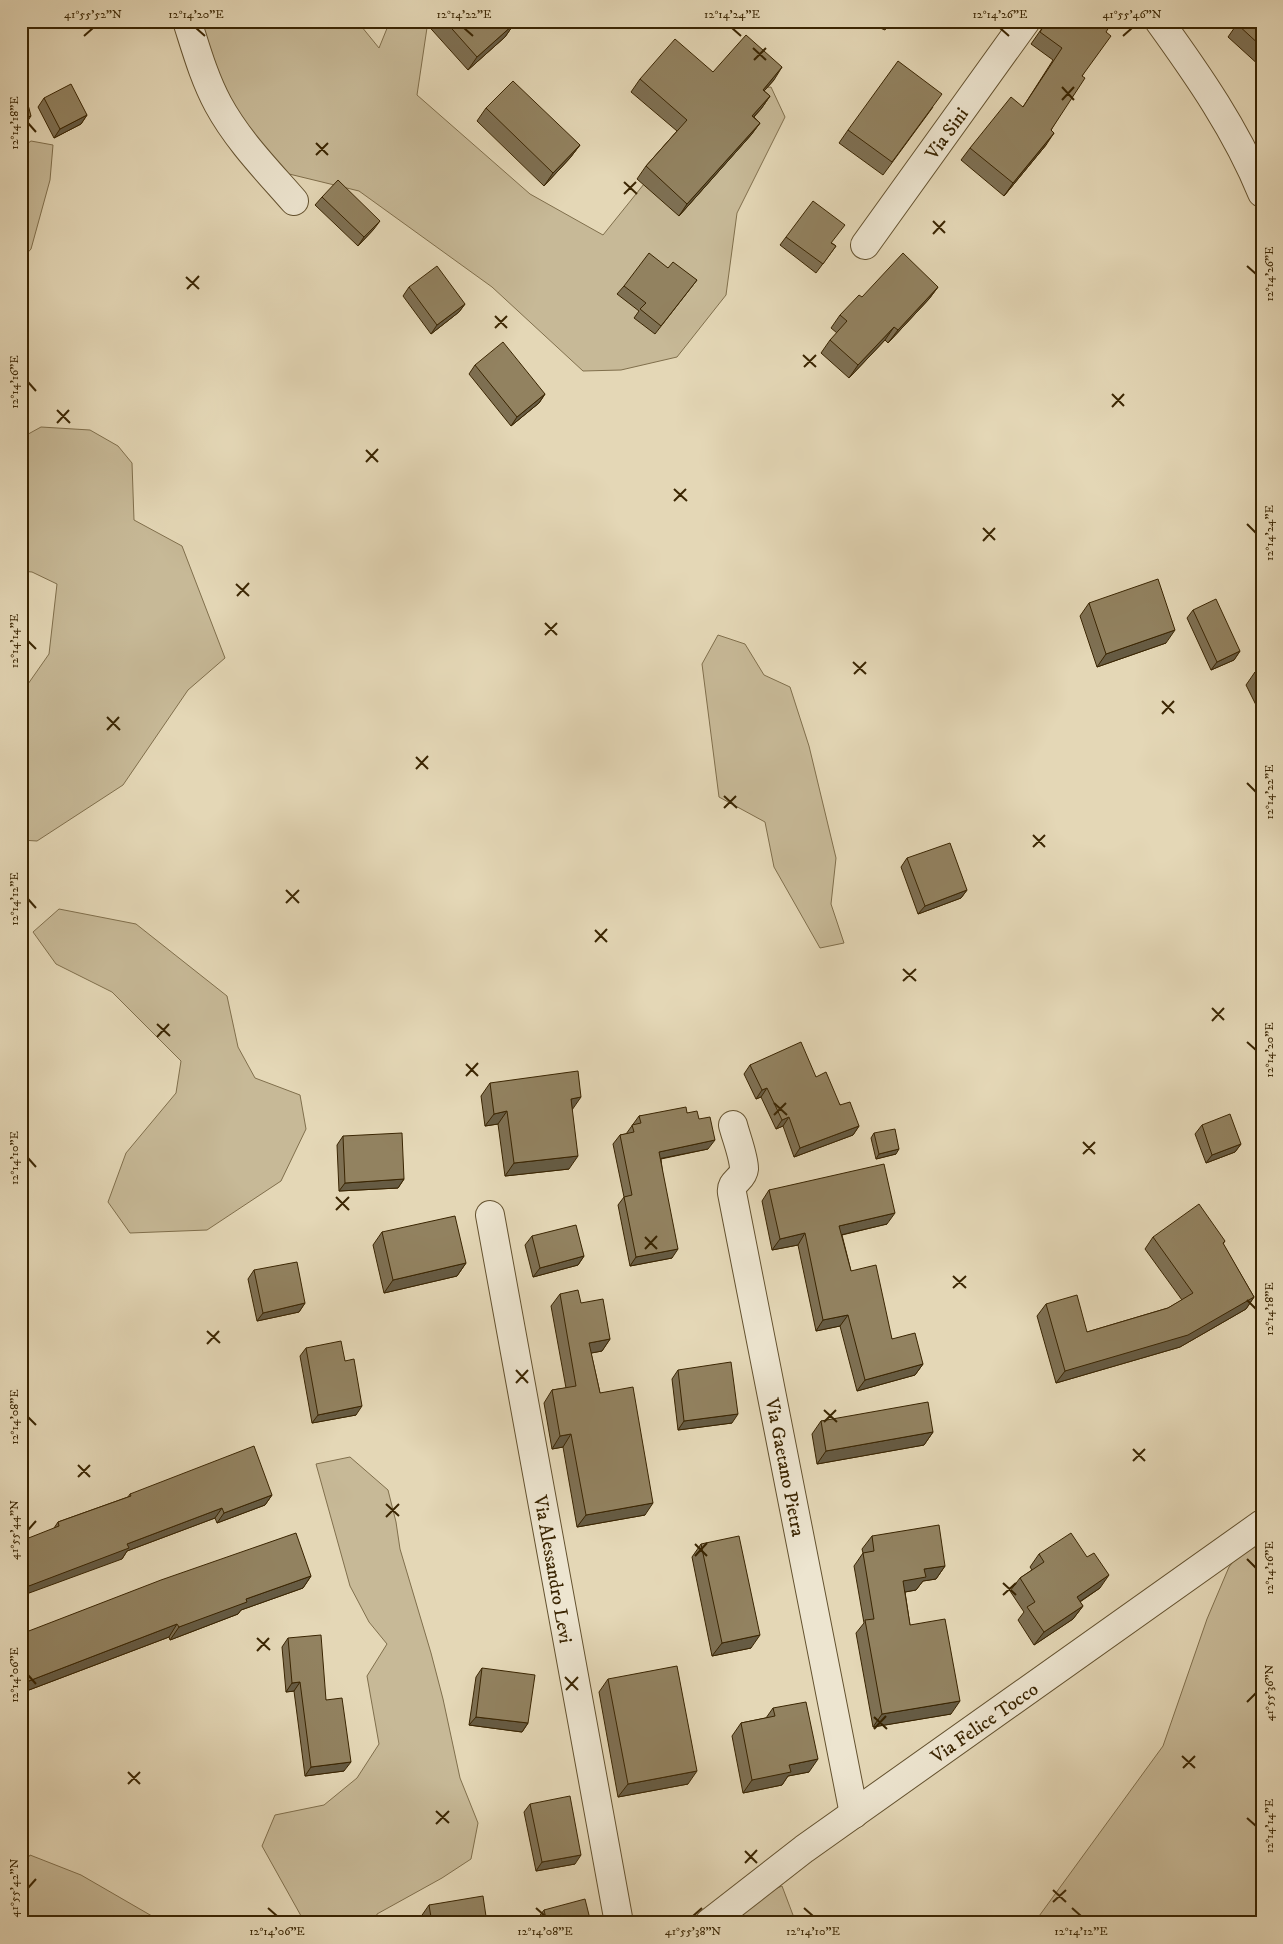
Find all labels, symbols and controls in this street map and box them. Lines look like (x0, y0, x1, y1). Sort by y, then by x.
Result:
text: 41°55'52"N (64, 7, 122, 22)
text: 12°14'20"E (168, 7, 224, 22)
text: 12°14'22"E (437, 7, 492, 22)
text: 12°14'24"E (704, 7, 760, 22)
text: 12°14'26"E (972, 7, 1028, 22)
text: 41°55'46"N (1102, 7, 1162, 22)
text: 12°14'18"E (7, 96, 22, 150)
street label: Via Sini (920, 103, 974, 165)
text: 12°14'26"E (1262, 246, 1277, 302)
text: 12°14'16"E (7, 355, 22, 409)
text: 12°14'24"E (1262, 505, 1277, 561)
text: 12°14'14"E (7, 613, 22, 668)
text: 12°14'22"E (1262, 764, 1277, 819)
text: 12°14'12"E (7, 872, 22, 926)
text: 12°14'20"E (1262, 1022, 1277, 1078)
text: 12°14'10"E (7, 1131, 22, 1185)
text: 12°14'18"E (1262, 1282, 1277, 1336)
text: 12°14'08"E (7, 1389, 22, 1445)
street label: Via Gaetano Pietra (760, 1395, 809, 1538)
street label: Via Alessandro Levi (528, 1492, 577, 1645)
text: 41°55'44"N (7, 1500, 22, 1560)
text: 12°14'16"E (1262, 1541, 1277, 1595)
text: 12°14'06"E (7, 1647, 22, 1703)
text: 41°55'36"N (1262, 1665, 1277, 1721)
street label: Via Felice Tocco (926, 1678, 1043, 1769)
text: 12°14'14"E (1262, 1798, 1277, 1853)
text: 41°55'42"N (7, 1858, 22, 1917)
text: 12°14'06"E (249, 1924, 305, 1939)
text: 12°14'08"E (517, 1924, 573, 1939)
text: 41°55'38"N (665, 1924, 721, 1939)
text: 12°14'10"E (786, 1924, 840, 1939)
text: 12°14'12"E (1054, 1924, 1108, 1939)

